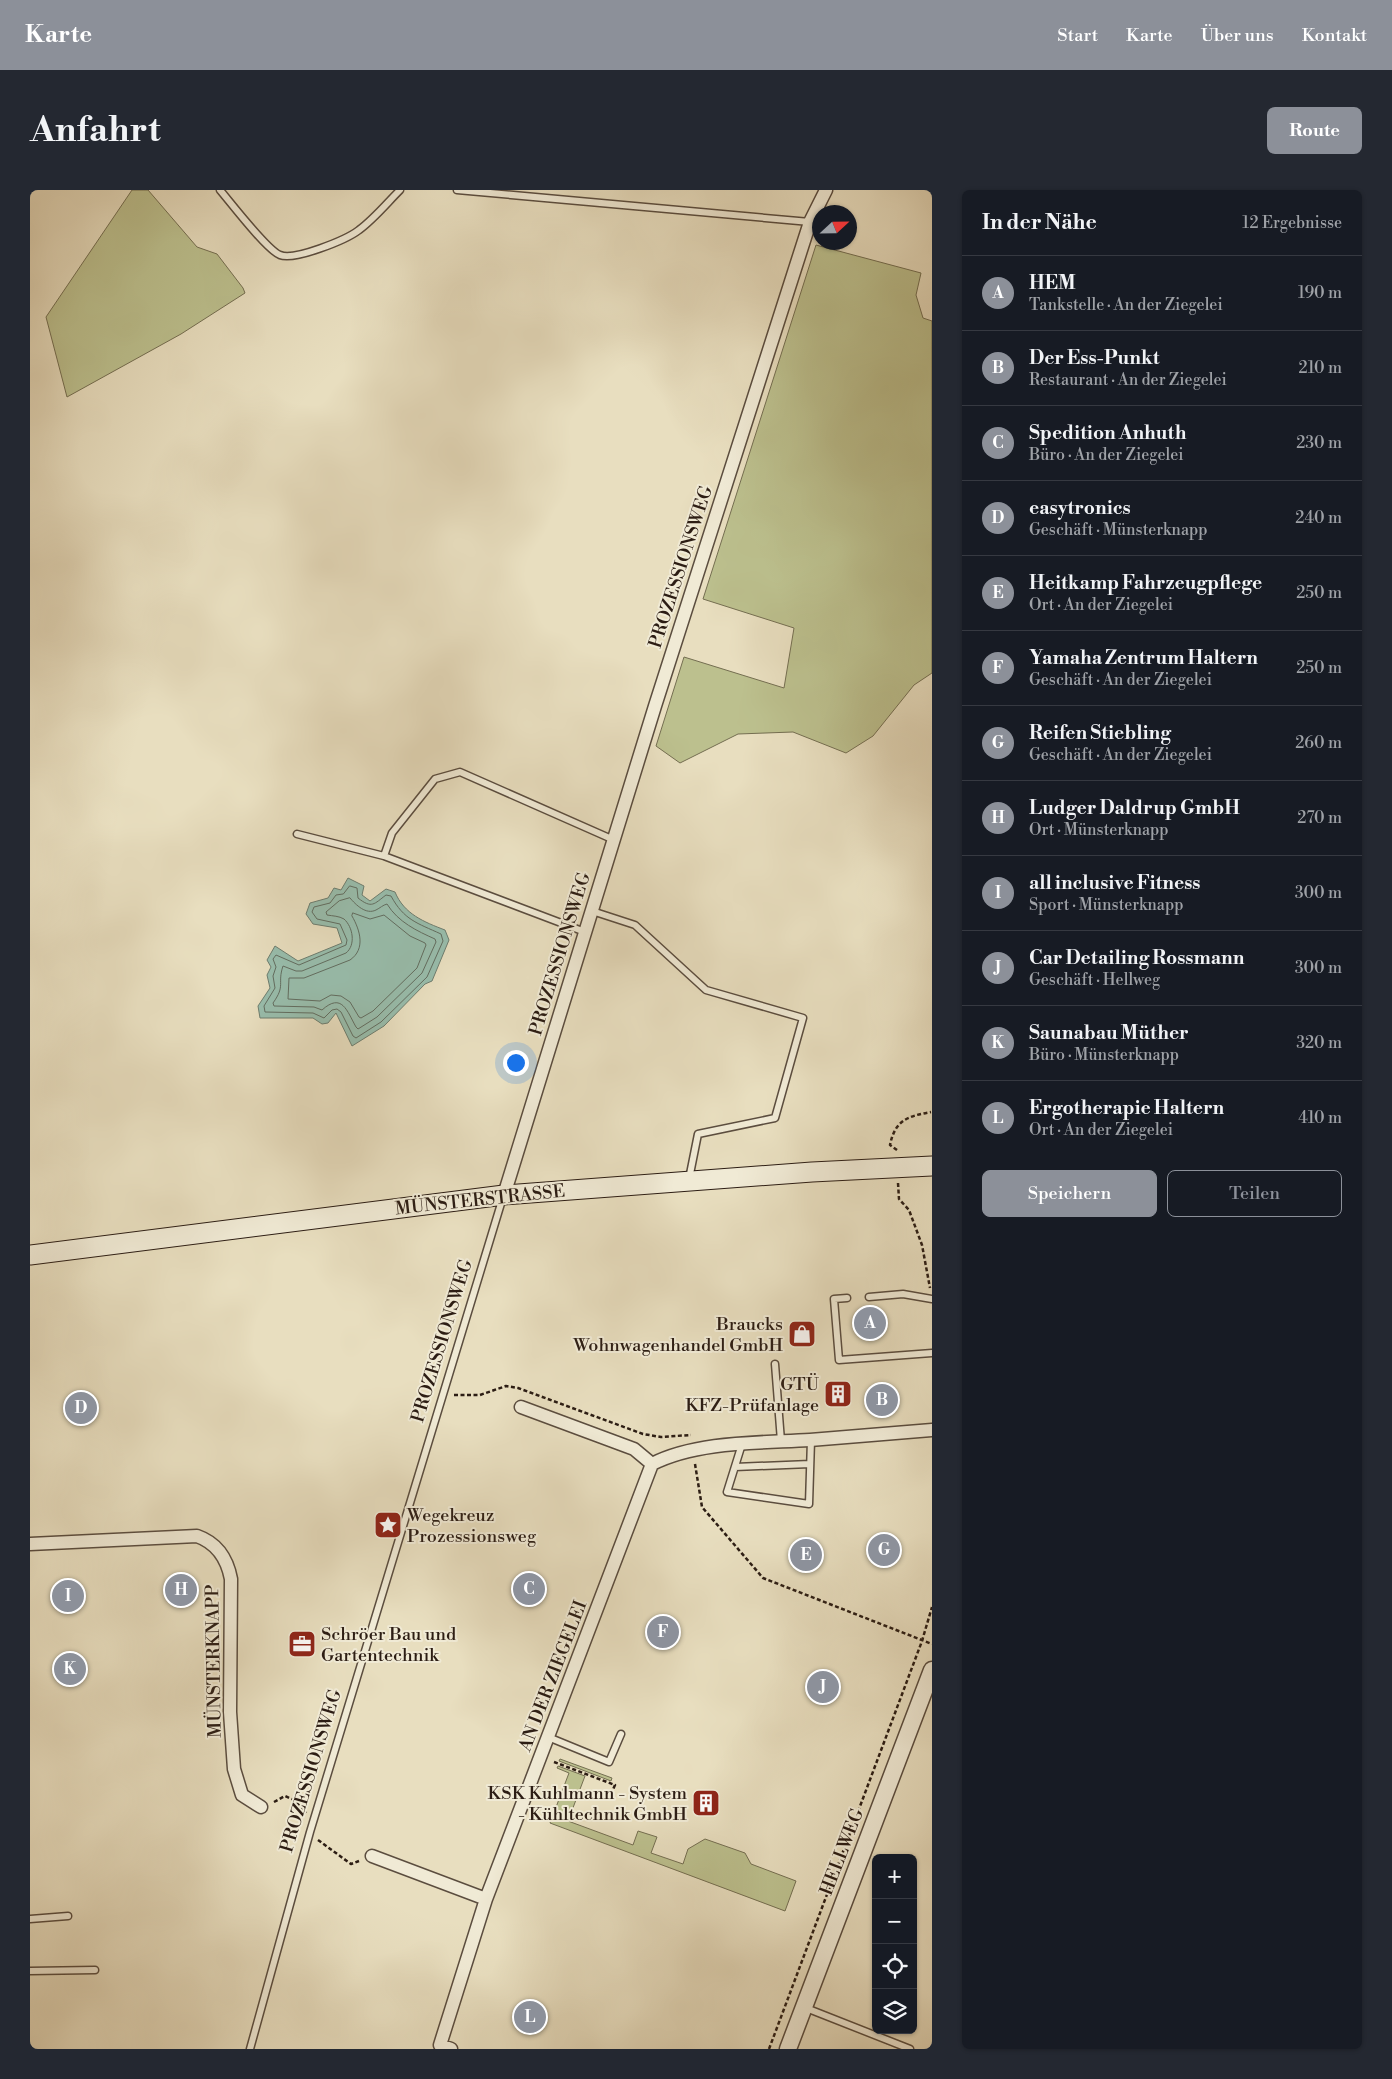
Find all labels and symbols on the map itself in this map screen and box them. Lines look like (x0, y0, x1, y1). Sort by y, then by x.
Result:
north arrow (812, 205, 857, 250)
street label: PROZESSIONSWEG (644, 482, 718, 651)
street label: PROZESSIONSWEG (524, 869, 596, 1038)
your location (503, 1050, 529, 1076)
street label: MÜNSTERSTRASSE (394, 1180, 566, 1220)
street label: PROZESSIONSWEG (406, 1256, 478, 1425)
pin: A (854, 1304, 886, 1342)
place label: Braucks Wohnwagenhandel GmbH (572, 1313, 784, 1357)
shop icon: Braucks Wohnwagenhandel GmbH (787, 1319, 817, 1349)
place label: GTÜ KFZ-Prüfanlage (685, 1373, 820, 1417)
building icon: GTÜ KFZ-Prüfanlage (823, 1379, 853, 1409)
pin: B (866, 1381, 898, 1419)
pin: D (65, 1389, 97, 1427)
place label: Wegekreuz Prozessionsweg (406, 1504, 537, 1548)
place icon: Wegekreuz Prozessionsweg (373, 1510, 403, 1540)
pin: G (868, 1531, 900, 1569)
pin: E (790, 1536, 822, 1574)
pin: C (513, 1570, 545, 1608)
pin: H (165, 1571, 197, 1609)
pin: I (52, 1577, 84, 1615)
street label: MÜNSTERKNAPP (201, 1584, 227, 1738)
street label: AN DER ZIEGELEI (513, 1597, 592, 1756)
pin: F (647, 1613, 679, 1651)
place label: Schröer Bau und Gartentechnik (321, 1623, 457, 1667)
office icon: Schröer Bau und Gartentechnik (287, 1629, 317, 1659)
pin: K (54, 1650, 86, 1688)
pin: J (807, 1668, 839, 1706)
street label: PROZESSIONSWEG (275, 1686, 347, 1855)
place label: KSK Kuhlmann - System - Kühltechnik GmbH (487, 1782, 688, 1826)
building icon: KSK Kuhlmann - System - Kühltechnik GmbH (691, 1788, 721, 1818)
street label: HELLWEG (815, 1805, 869, 1899)
pin: L (514, 1998, 546, 2036)

